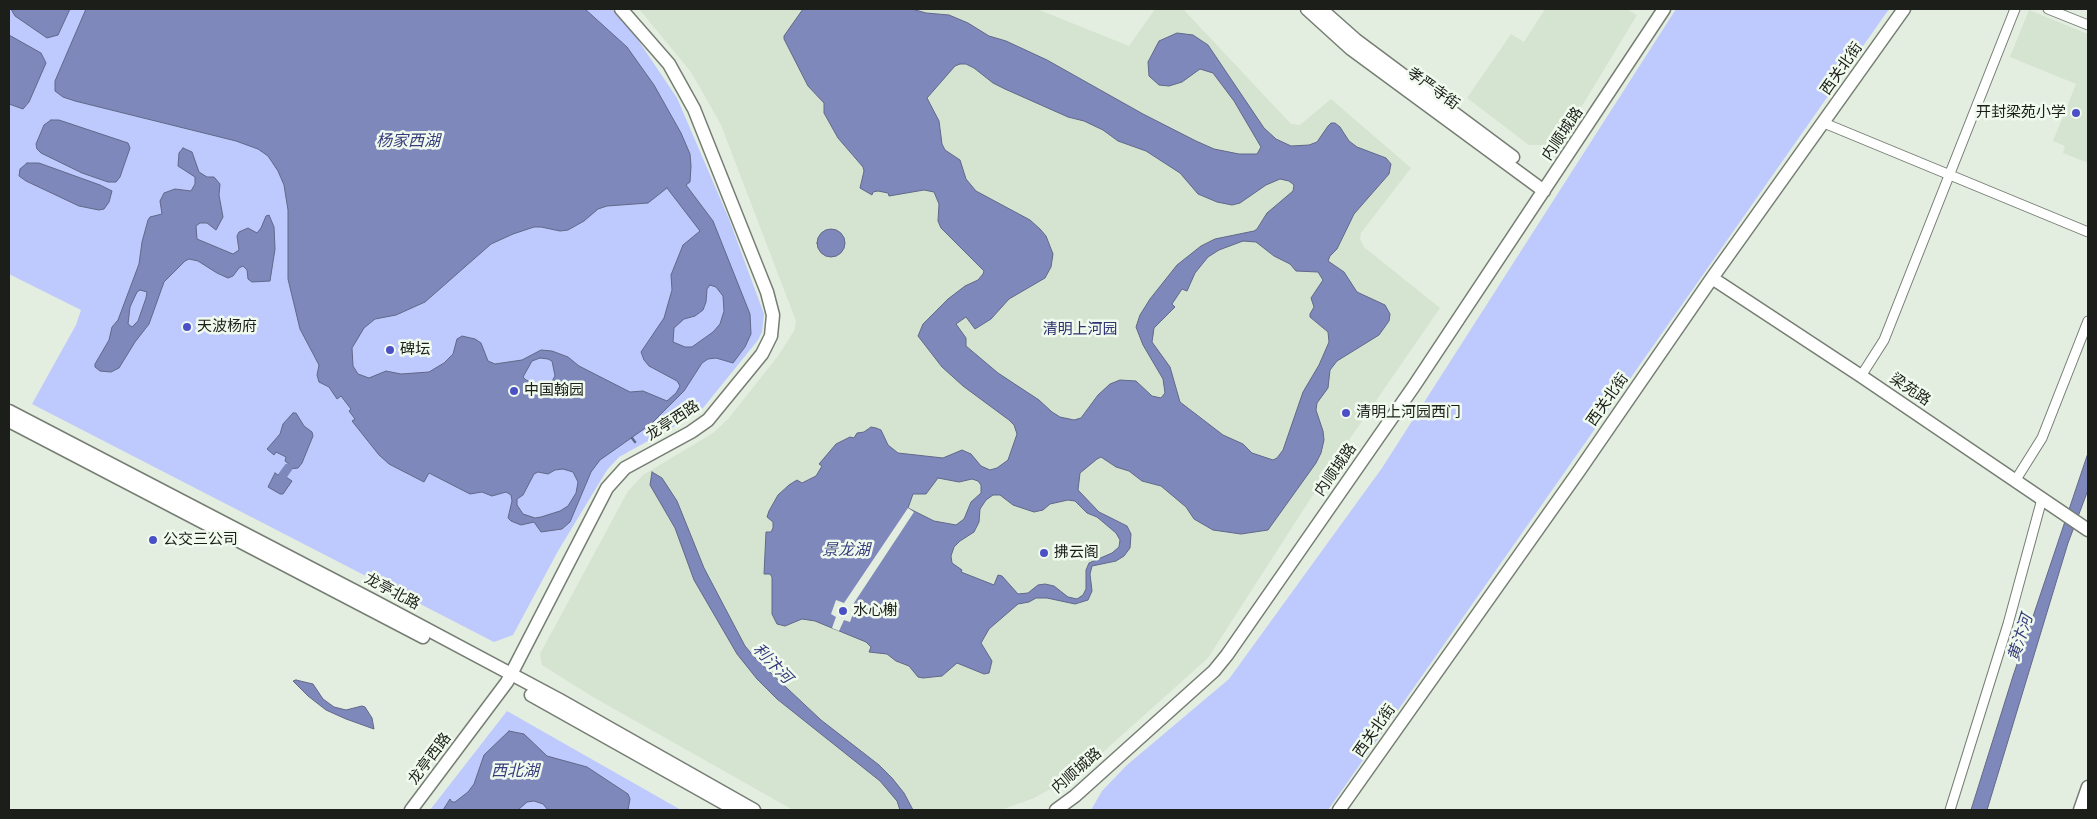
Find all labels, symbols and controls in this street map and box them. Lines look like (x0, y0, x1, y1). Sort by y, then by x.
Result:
street label: 西关北街 (1817, 39, 1867, 99)
street label: 孝严寺街 (1403, 64, 1463, 114)
street label: 内顺城路 (1539, 104, 1587, 164)
place label: 开封梁苑小学 (1976, 104, 2066, 122)
marker: 开封梁苑小学 (2070, 107, 2082, 119)
water label: 杨家西湖 (376, 132, 440, 152)
place label: 天波杨府 (197, 318, 257, 336)
marker: 天波杨府 (181, 321, 193, 333)
park label: 清明上河园 (1043, 321, 1117, 339)
place label: 碑坛 (400, 341, 430, 359)
marker: 碑坛 (384, 344, 396, 356)
street label: 西关北街 (1583, 370, 1633, 430)
street label: 梁苑路 (1886, 370, 1934, 410)
place label: 中国翰园 (524, 382, 584, 400)
marker: 中国翰园 (508, 385, 520, 397)
street label: 龙亭西路 (643, 397, 703, 445)
place label: 清明上河园西门 (1356, 404, 1461, 422)
marker: 清明上河园西门 (1340, 407, 1352, 419)
street label: 内顺城路 (1311, 440, 1361, 500)
place label: 公交三公司 (163, 531, 238, 549)
marker: 公交三公司 (147, 534, 159, 546)
water label: 景龙湖 (822, 541, 870, 561)
place label: 拂云阁 (1054, 544, 1099, 562)
marker: 拂云阁 (1038, 547, 1050, 559)
street label: 龙亭北路 (361, 570, 423, 614)
place label: 水心榭 (853, 602, 898, 620)
marker: 水心榭 (837, 605, 849, 617)
water label: 黄汴河 (2004, 612, 2038, 664)
water label: 利汴河 (748, 640, 796, 688)
street label: 西关北街 (1350, 701, 1400, 761)
street label: 龙亭西路 (405, 730, 455, 788)
street label: 内顺城路 (1048, 745, 1106, 797)
water label: 西北湖 (491, 762, 539, 782)

